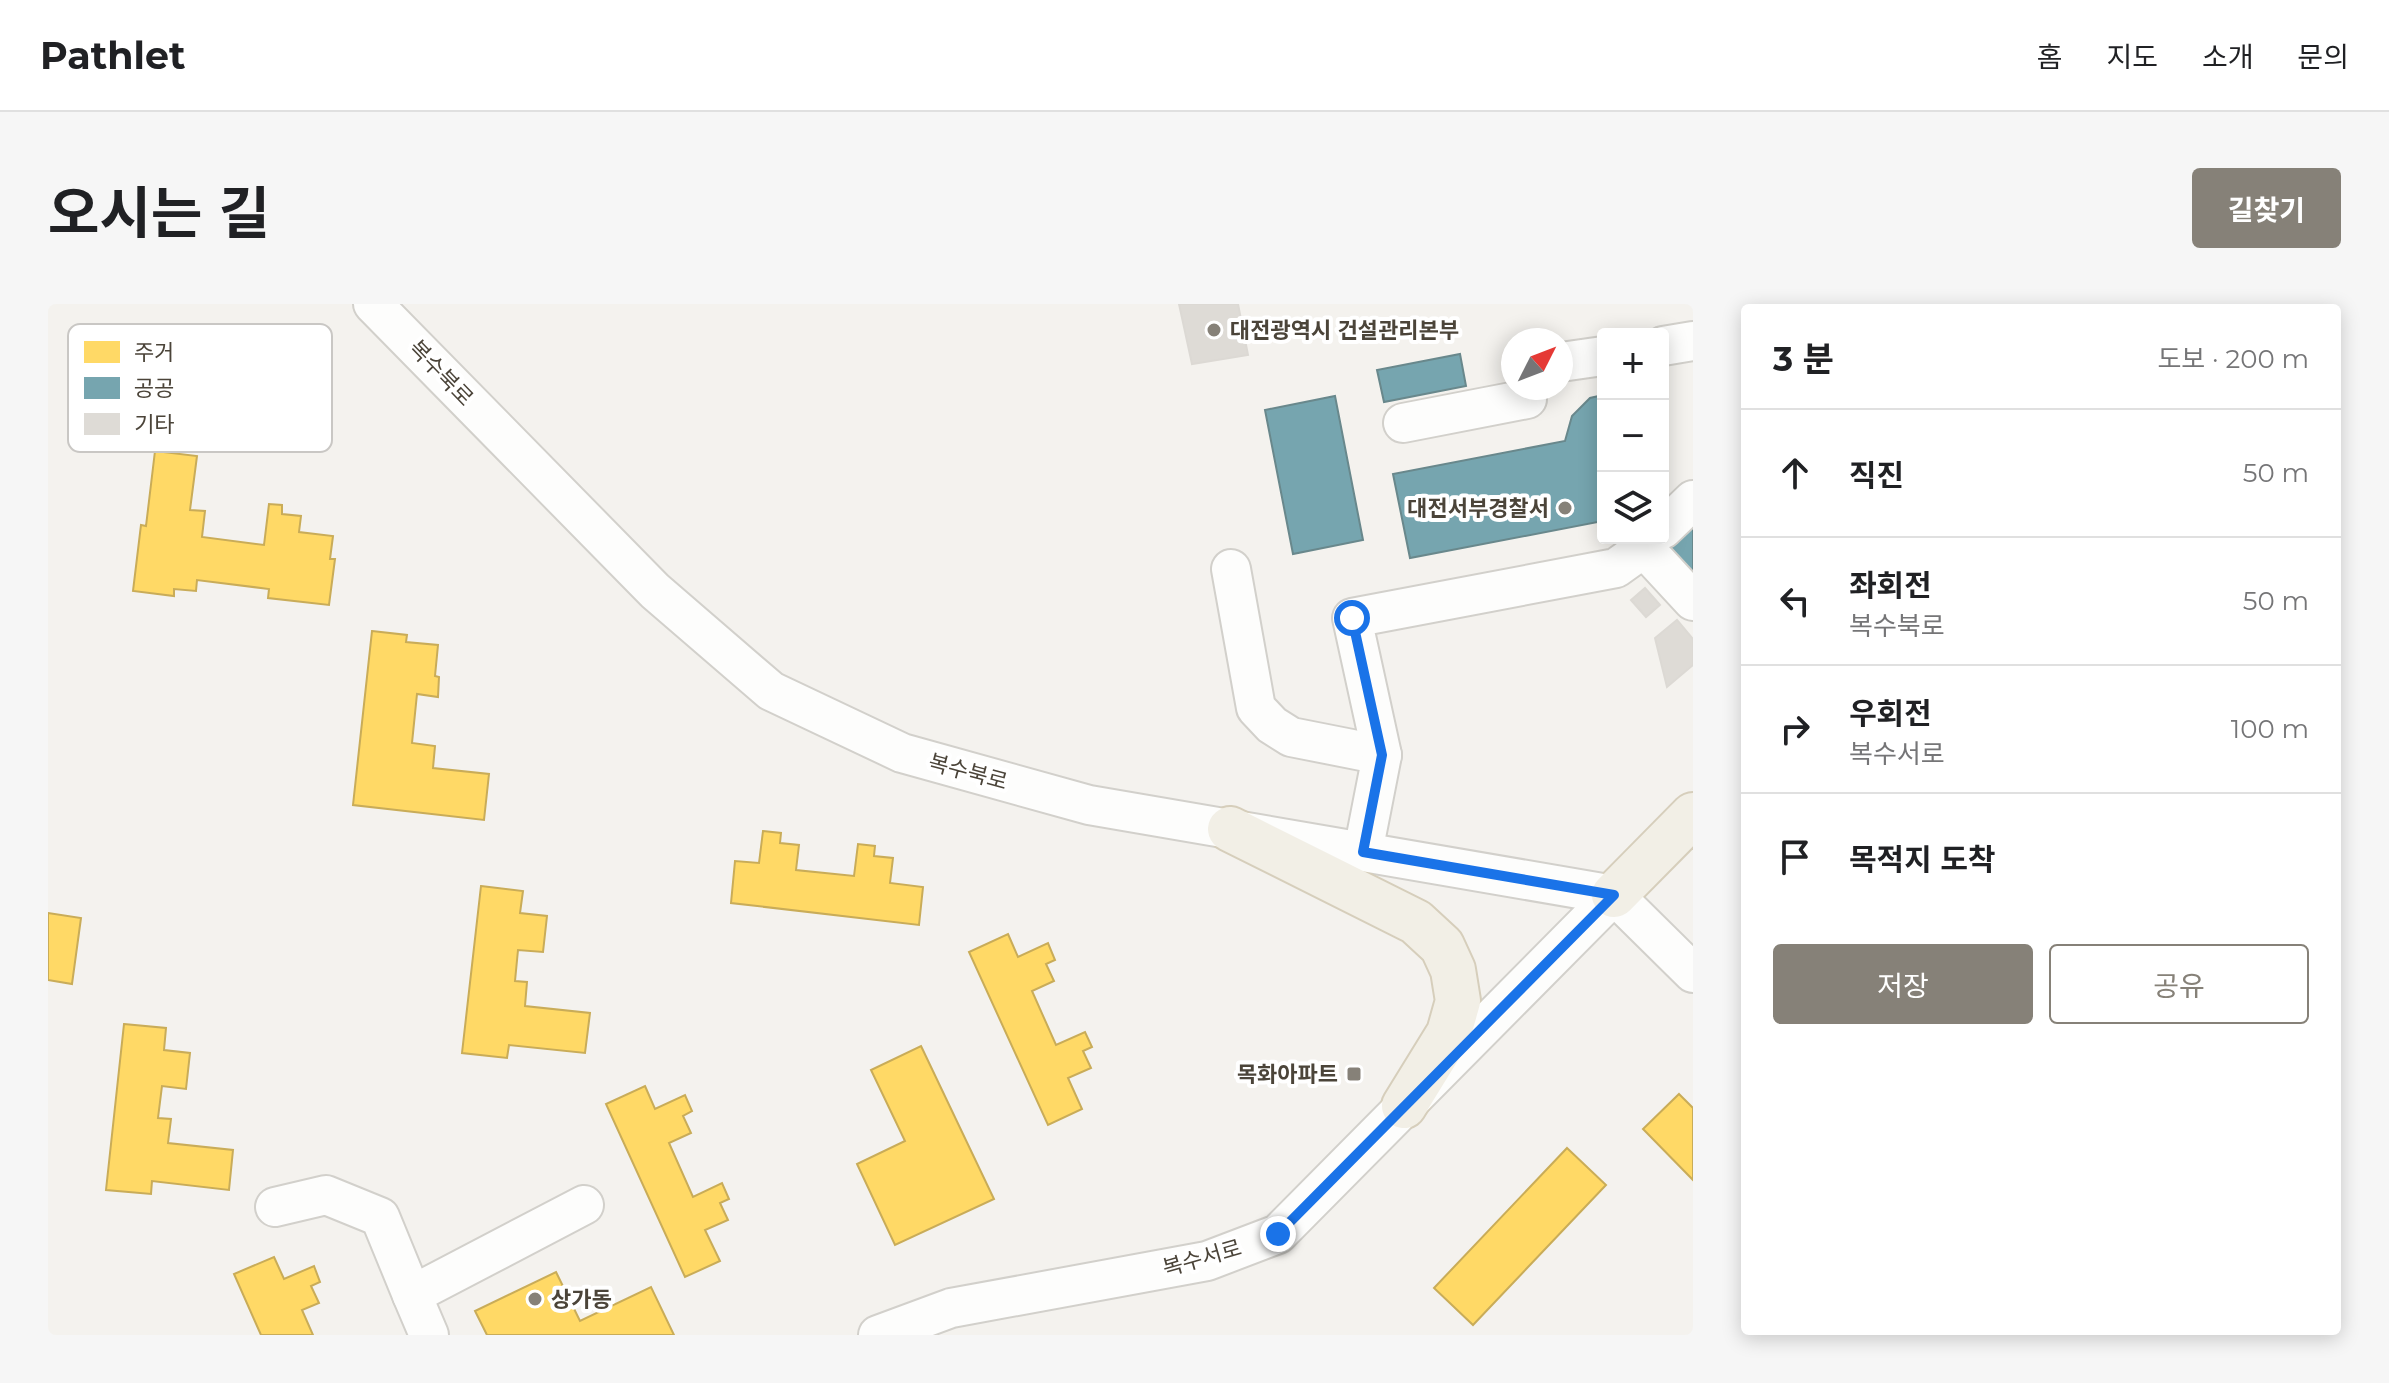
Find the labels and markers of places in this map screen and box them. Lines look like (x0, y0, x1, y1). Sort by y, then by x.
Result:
place label: 대전광역시 건설관리본부 (1230, 317, 1459, 344)
marker: 대전광역시 건설관리본부 (1205, 321, 1223, 339)
place label: 대전서부경찰서 (1407, 495, 1549, 522)
marker: 대전서부경찰서 (1556, 499, 1574, 517)
place label: 목화아파트 (1237, 1061, 1338, 1088)
marker: 목화아파트 (1345, 1065, 1363, 1083)
place label: 상가동 (551, 1286, 612, 1313)
marker: 상가동 (526, 1290, 544, 1308)

